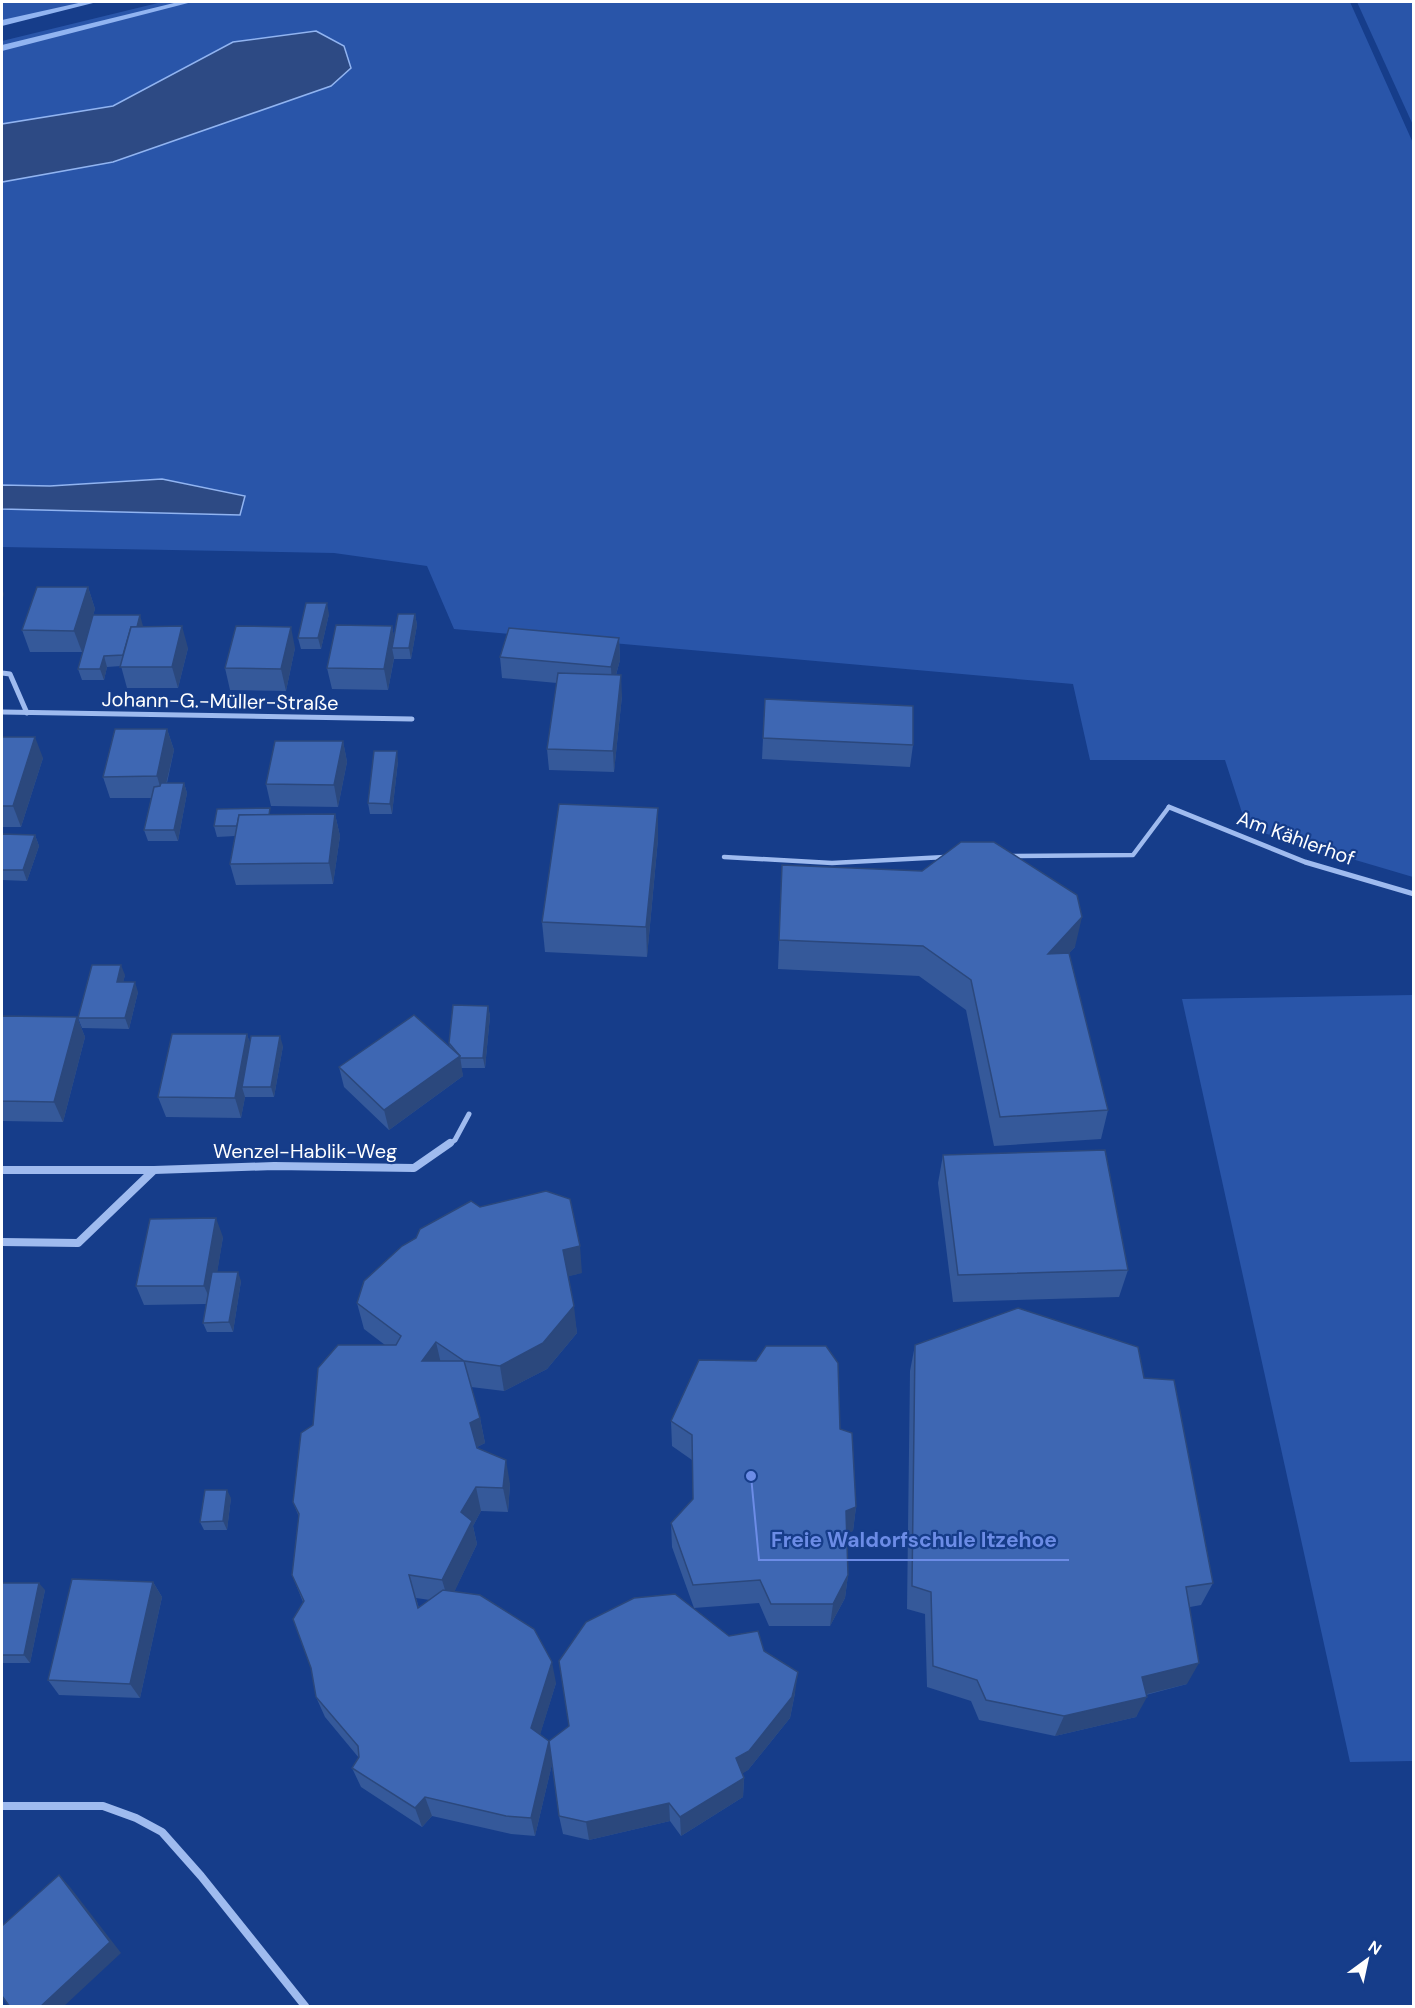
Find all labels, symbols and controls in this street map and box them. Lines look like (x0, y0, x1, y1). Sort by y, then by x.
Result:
street label: Johann-G.-Müller-Straße (101, 686, 339, 716)
street label: Am Kählerhof (1234, 805, 1359, 871)
street label: Wenzel-Hablik-Weg (213, 1138, 397, 1164)
callout: Freie Waldorfschule Itzehoe (759, 1521, 1069, 1560)
text: Freie Waldorfschule Itzehoe (771, 1526, 1057, 1554)
north arrow (1337, 1930, 1397, 1990)
text: N (1364, 1936, 1386, 1960)

